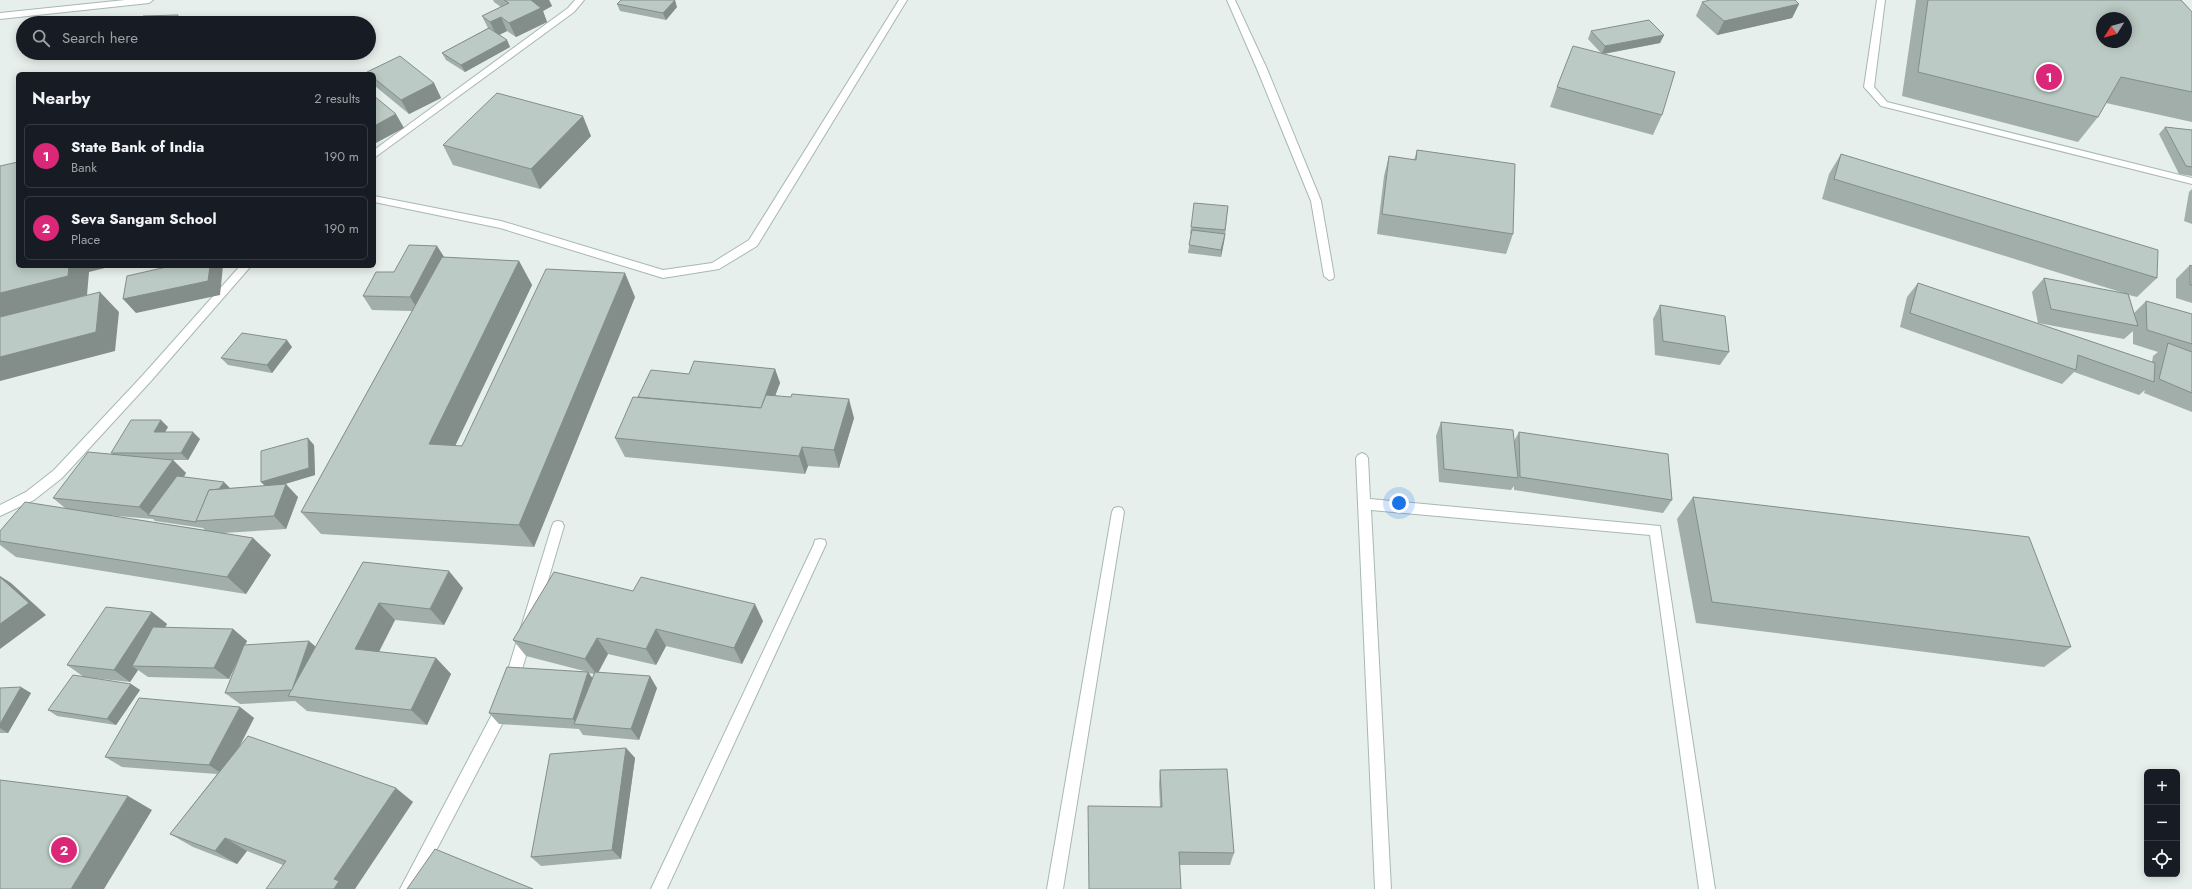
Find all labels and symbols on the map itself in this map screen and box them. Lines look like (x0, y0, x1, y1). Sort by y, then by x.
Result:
north arrow (2096, 12, 2132, 48)
pin: 1 (2036, 62, 2062, 92)
your location (1389, 493, 1409, 513)
pin: 2 (51, 835, 77, 865)

